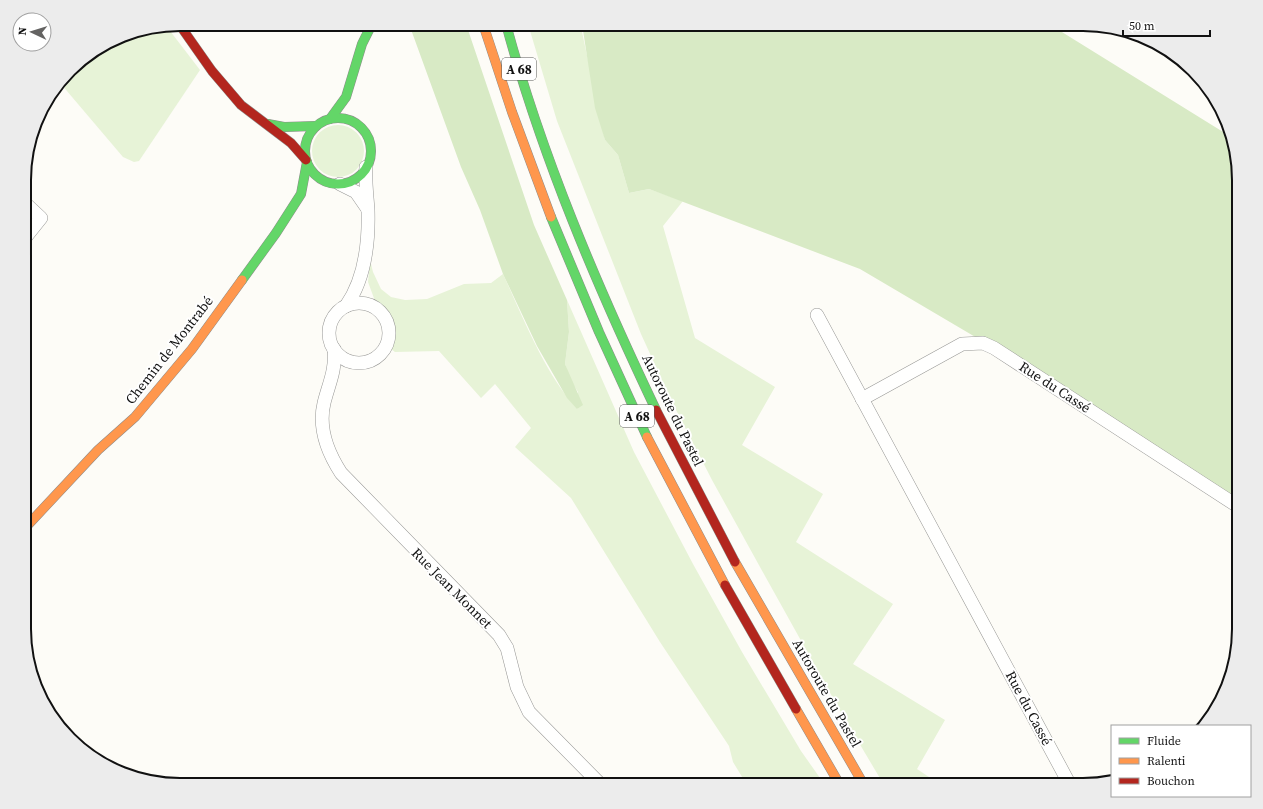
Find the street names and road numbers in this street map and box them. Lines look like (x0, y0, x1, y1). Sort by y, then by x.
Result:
road number: A 68 (502, 58, 536, 80)
street label: Chemin de Montrabé (120, 292, 218, 408)
street label: Autoroute du Pastel (637, 351, 709, 469)
street label: Rue du Cassé (1015, 356, 1095, 418)
road number: A 68 (620, 405, 654, 427)
street label: Rue Jean Monnet (407, 543, 497, 633)
street label: Autoroute du Pastel (788, 635, 866, 751)
street label: Rue du Cassé (1001, 667, 1057, 749)

